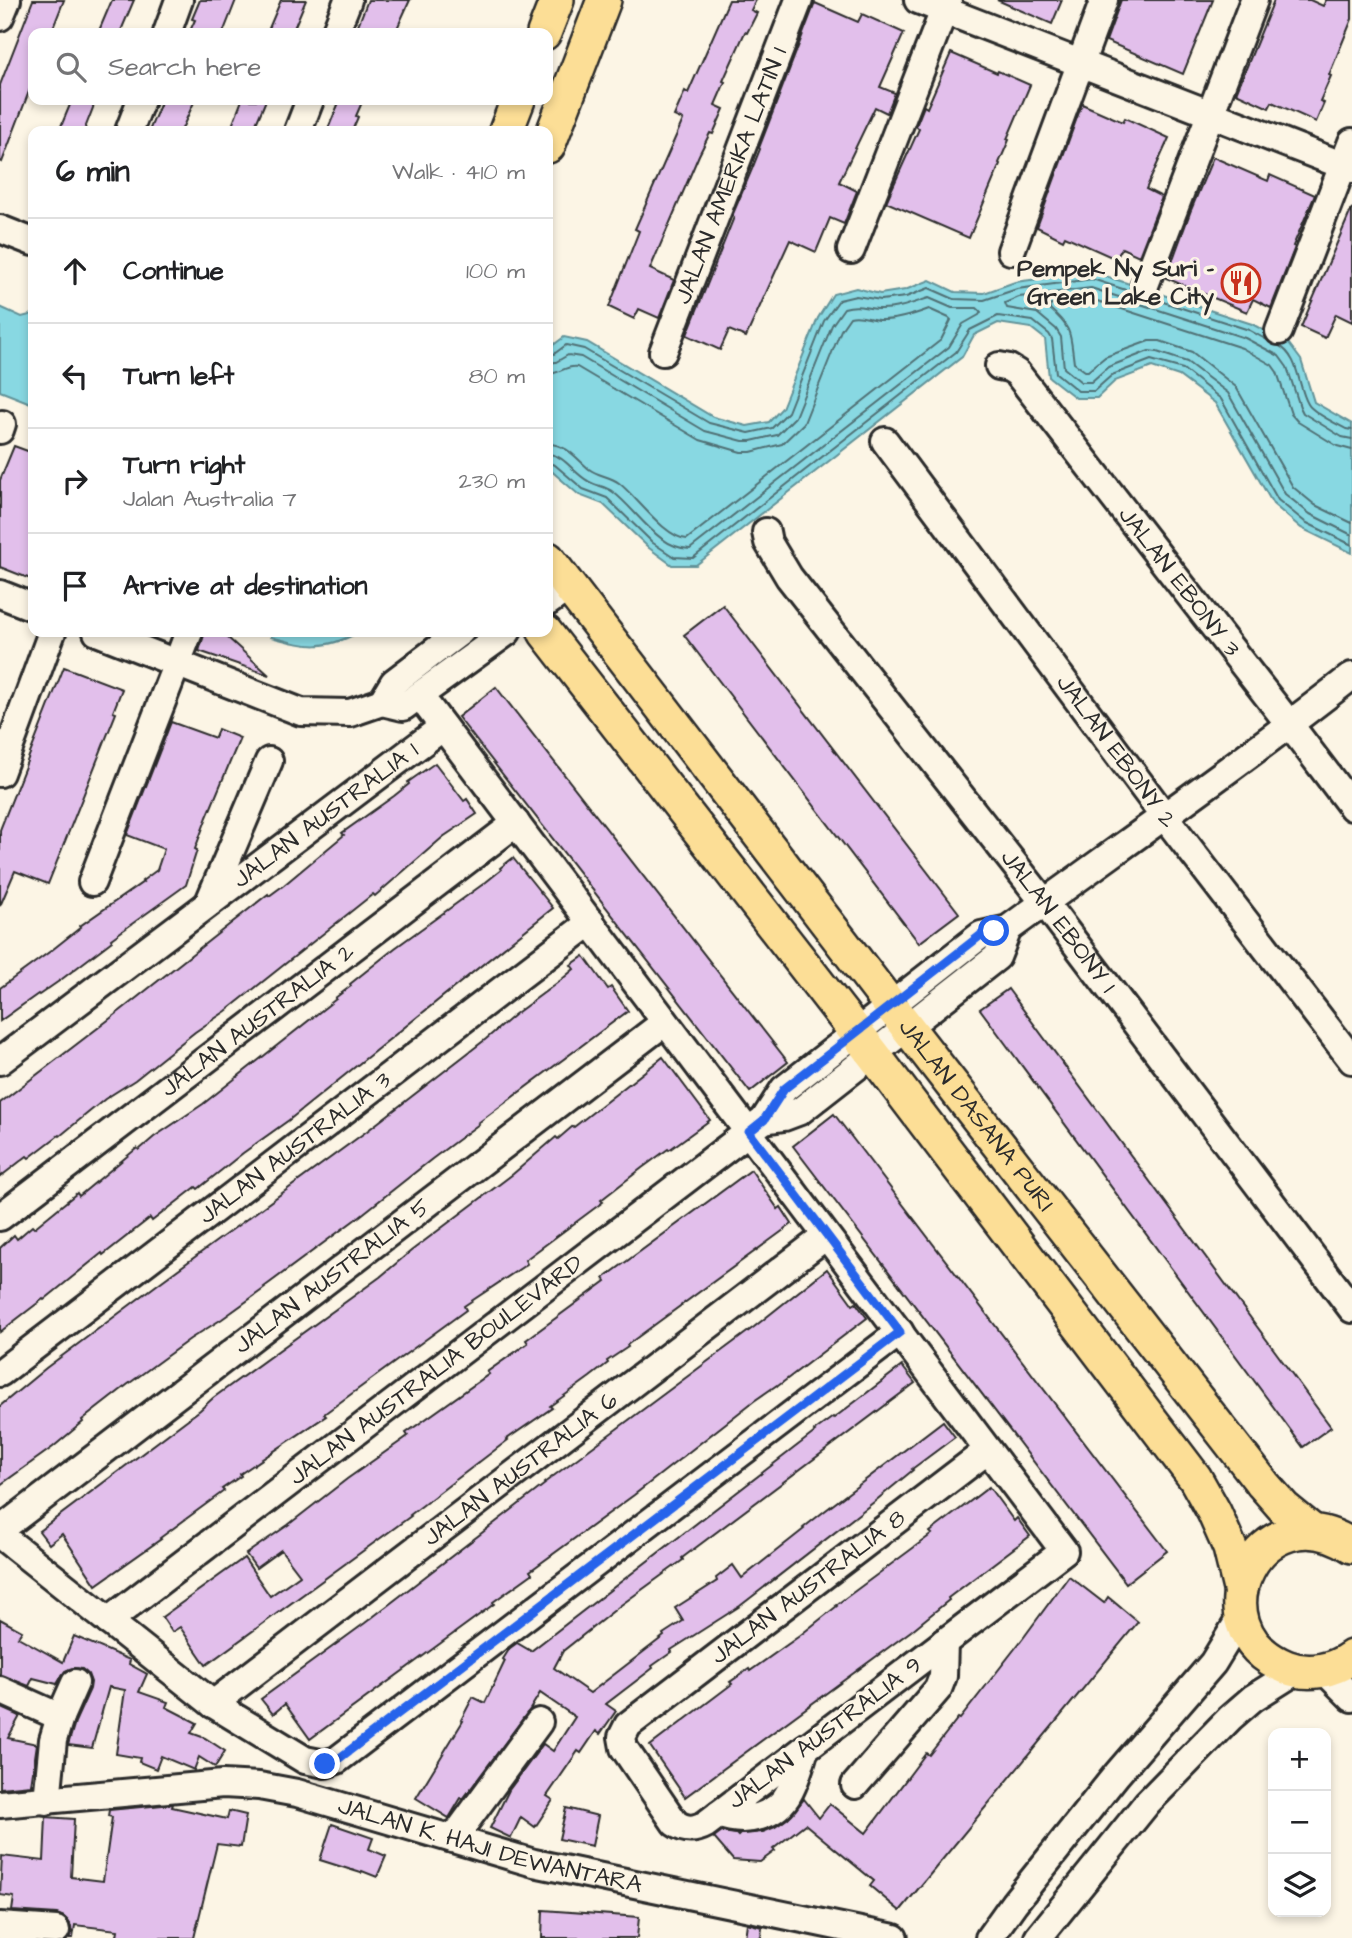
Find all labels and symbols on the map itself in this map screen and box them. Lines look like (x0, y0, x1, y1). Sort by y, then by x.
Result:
street label: JALAN AMERIKA LATIN 1 (666, 42, 796, 309)
place label: Pempek Ny Suri - Green Lake City (1017, 252, 1215, 316)
restaurant icon: Pempek Ny Suri - Green Lake City (1220, 262, 1262, 304)
street label: JALAN EBONY 3 (1110, 500, 1248, 664)
street label: JALAN EBONY 2 (1048, 668, 1185, 835)
street label: JALAN AUSTRALIA 1 (226, 734, 426, 897)
street label: JALAN EBONY 1 (992, 842, 1124, 1000)
route start (978, 915, 1009, 946)
street label: JALAN AUSTRALIA 2 (154, 935, 362, 1105)
street label: JALAN DASANA PURI (890, 1012, 1062, 1219)
street label: JALAN AUSTRALIA 3 (192, 1063, 398, 1232)
street label: JALAN AUSTRALIA 5 (227, 1190, 437, 1362)
street label: JALAN AUSTRALIA BOULEVARD (282, 1247, 590, 1494)
street label: JALAN AUSTRALIA 6 (416, 1384, 625, 1555)
street label: JALAN AUSTRALIA 8 (704, 1502, 913, 1673)
street label: JALAN AUSTRALIA 9 (721, 1649, 929, 1817)
route end (309, 1748, 340, 1779)
street label: JALAN K. HAJI DEWANTARA (334, 1789, 645, 1902)

